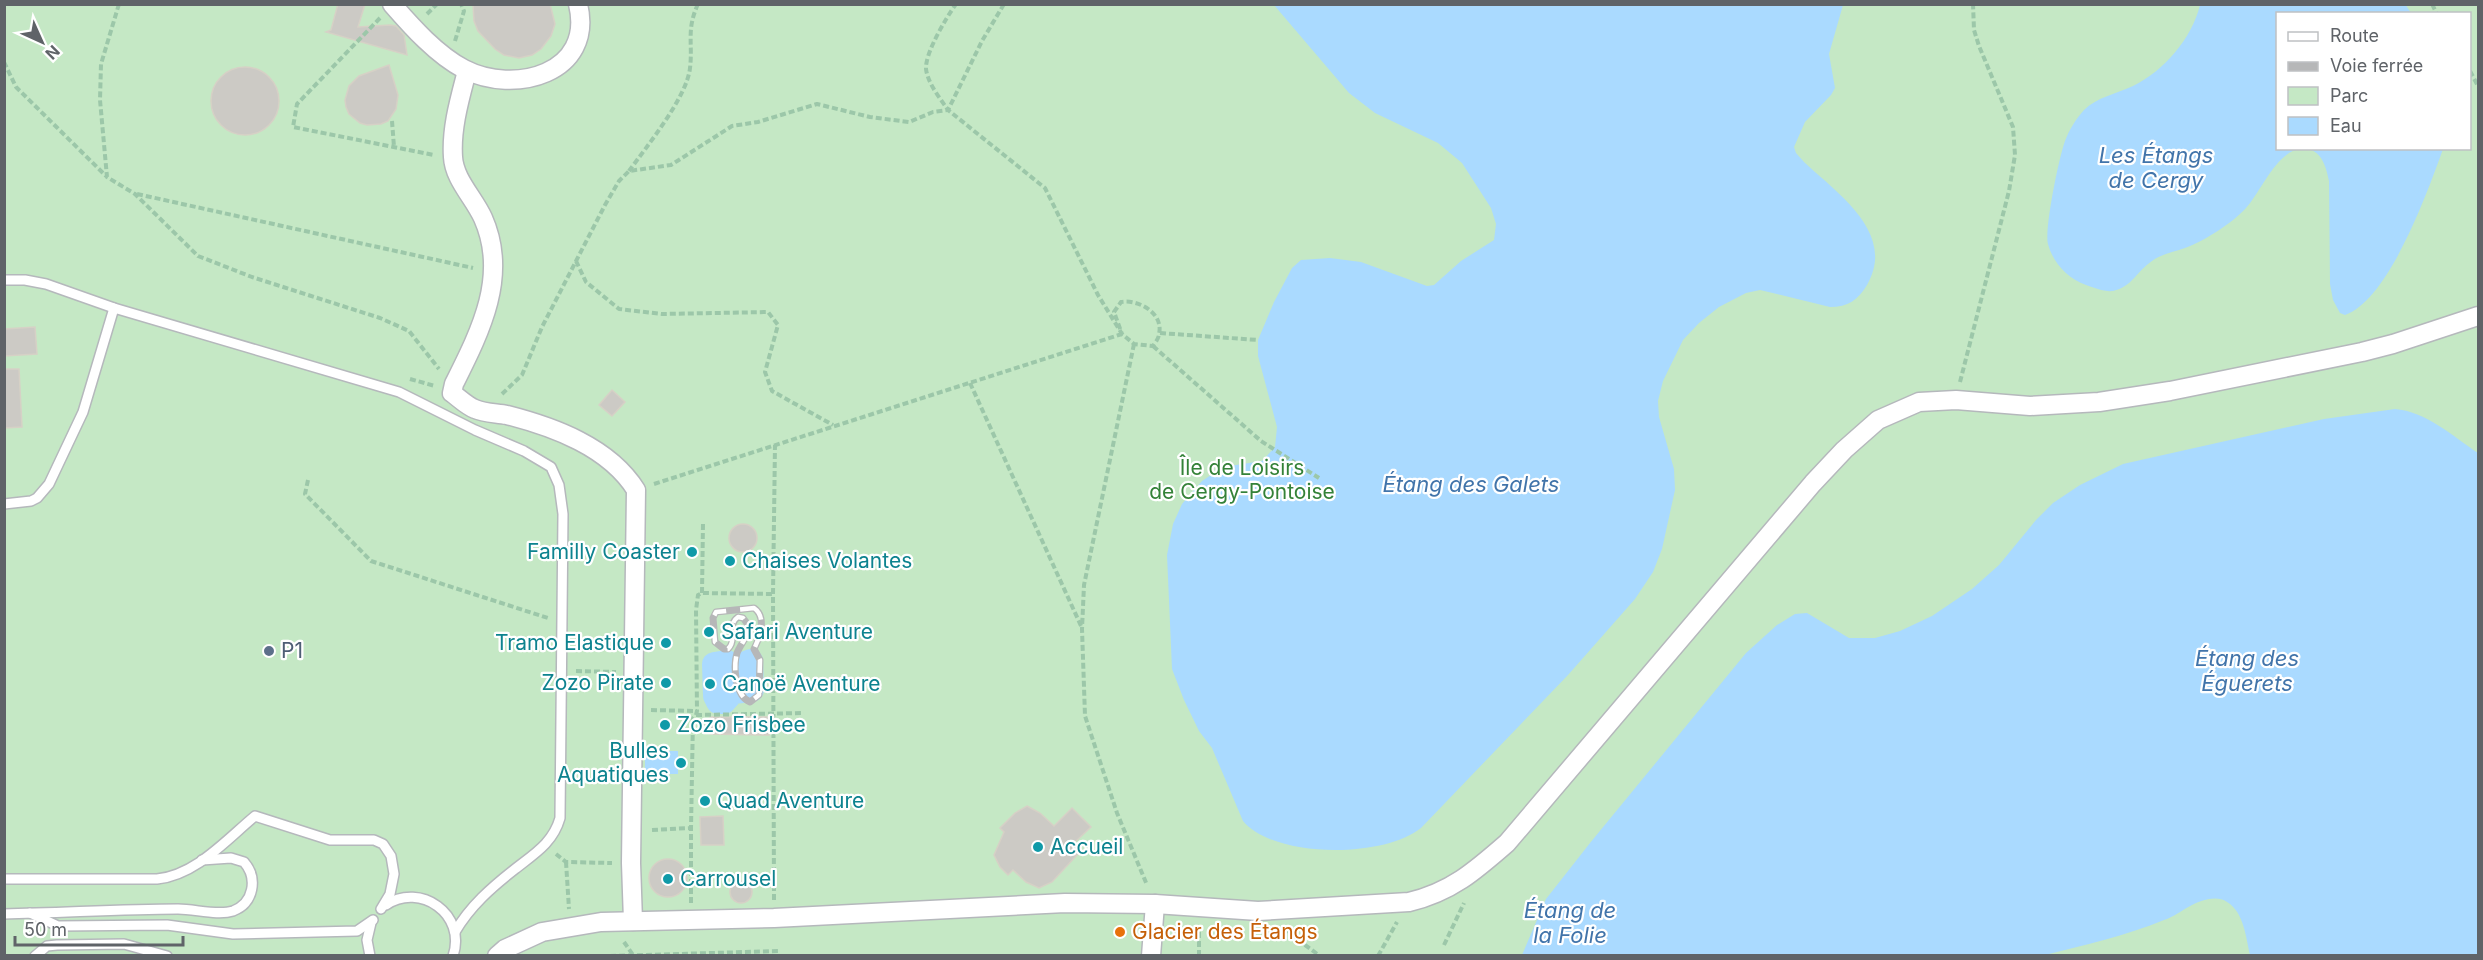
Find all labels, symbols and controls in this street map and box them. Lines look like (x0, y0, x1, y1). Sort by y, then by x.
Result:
north arrow (12, 12, 72, 72)
legend (2276, 12, 2471, 150)
text: Route (2330, 25, 2379, 46)
text: N (41, 41, 64, 64)
text: Voie ferrée (2330, 55, 2423, 76)
text: Parc (2330, 85, 2368, 106)
text: Eau (2330, 115, 2362, 136)
water label: Les Étangs de Cergy (2099, 142, 2213, 193)
park label: Île de Loisirs de Cergy-Pontoise (1149, 454, 1335, 504)
water label: Étang des Galets (1383, 471, 1559, 497)
place label: Familly Coaster (527, 539, 680, 564)
marker: Familly Coaster (685, 545, 699, 559)
place label: Chaises Volantes (742, 548, 912, 573)
marker: Chaises Volantes (723, 554, 737, 568)
place label: Safari Aventure (721, 619, 873, 644)
marker: Safari Aventure (702, 625, 716, 639)
place label: Tramo Elastique (495, 630, 654, 655)
marker: Tramo Elastique (659, 636, 673, 650)
place label: P1 (281, 638, 303, 663)
marker: P1 (262, 644, 276, 658)
water label: Étang des Éguerets (2195, 645, 2299, 696)
place label: Zozo Pirate (542, 670, 654, 695)
place label: Canoë Aventure (722, 671, 880, 696)
marker: Zozo Pirate (659, 676, 673, 690)
marker: Canoë Aventure (703, 677, 717, 691)
place label: Zozo Frisbee (677, 712, 806, 737)
marker: Zozo Frisbee (658, 718, 672, 732)
place label: Bulles Aquatiques (557, 738, 669, 787)
marker: Bulles Aquatiques (674, 756, 688, 770)
place label: Quad Aventure (717, 788, 864, 813)
marker: Quad Aventure (698, 794, 712, 808)
place label: Accueil (1050, 834, 1123, 859)
marker: Accueil (1031, 840, 1045, 854)
place label: Carrousel (680, 866, 776, 891)
marker: Carrousel (661, 872, 675, 886)
water label: Étang de la Folie (1524, 897, 1616, 948)
scale bar (15, 909, 183, 947)
place label: Glacier des Étangs (1132, 918, 1318, 944)
text: 50 m (24, 919, 67, 940)
marker: Glacier des Étangs (1113, 925, 1127, 939)

